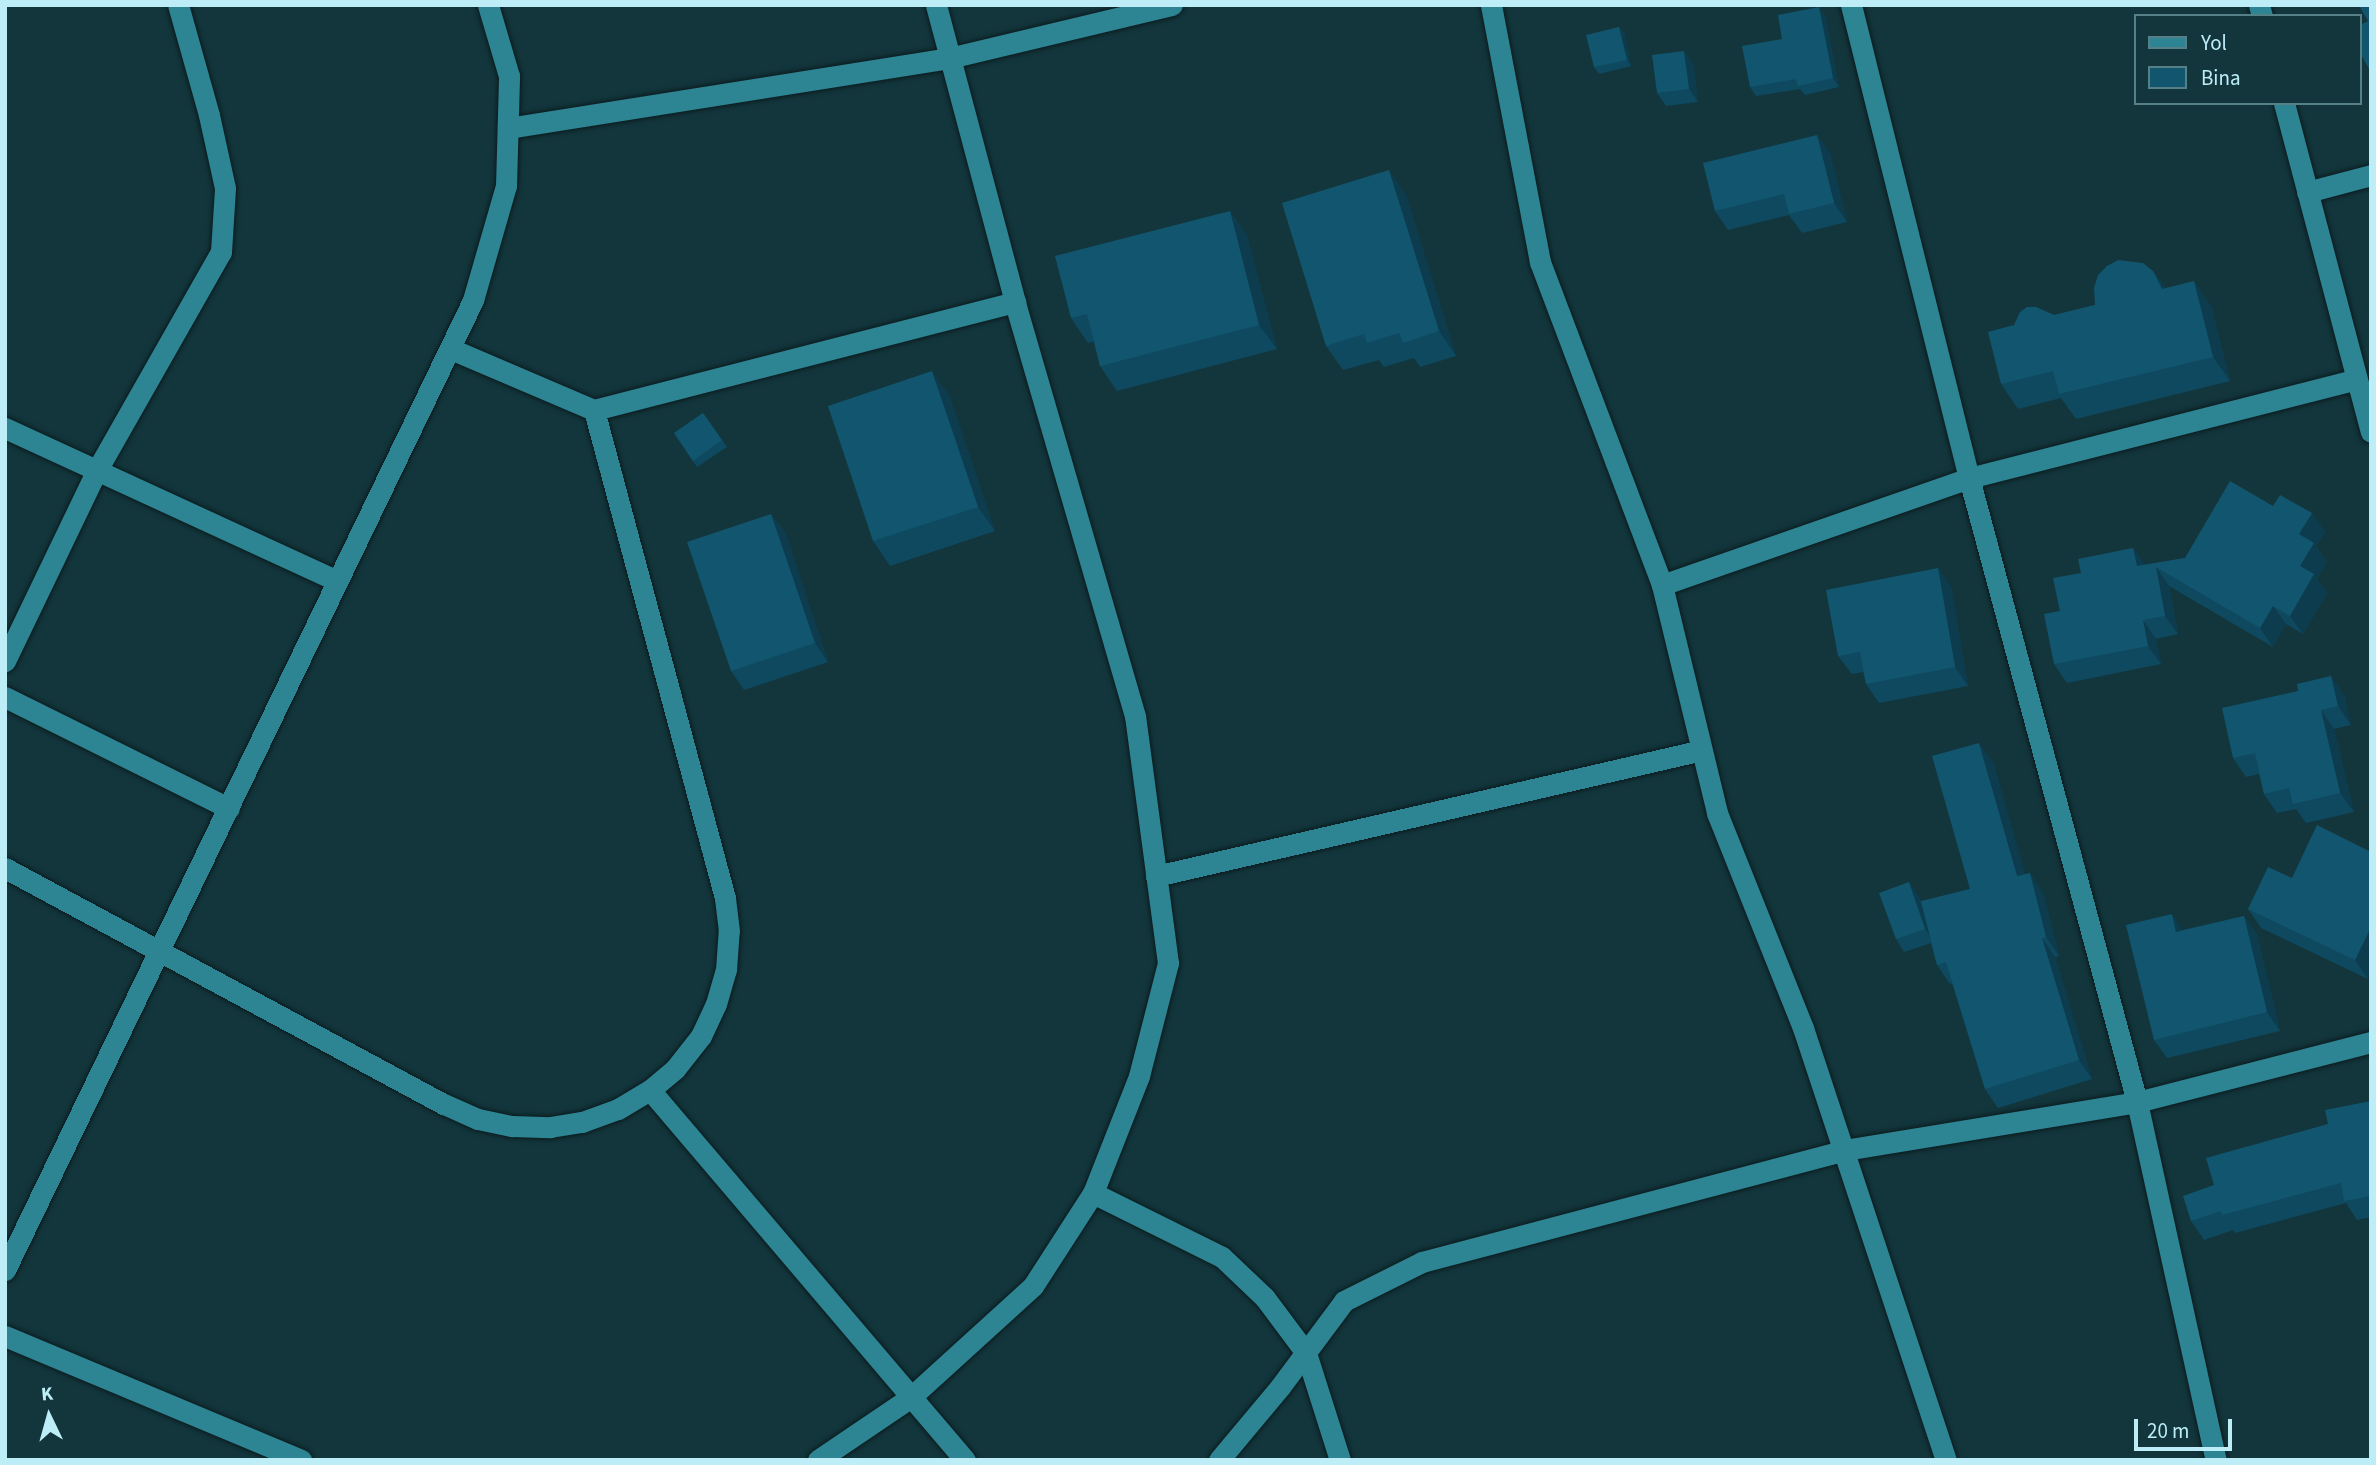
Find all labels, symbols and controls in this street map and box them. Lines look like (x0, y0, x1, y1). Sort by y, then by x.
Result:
legend (2134, 14, 2362, 105)
text: Yol (2201, 28, 2227, 58)
text: Bina (2201, 63, 2241, 93)
north arrow (14, 1381, 84, 1451)
text: K (40, 1381, 54, 1409)
scale bar (2138, 1406, 2236, 1450)
text: 20 m (2147, 1416, 2189, 1446)

